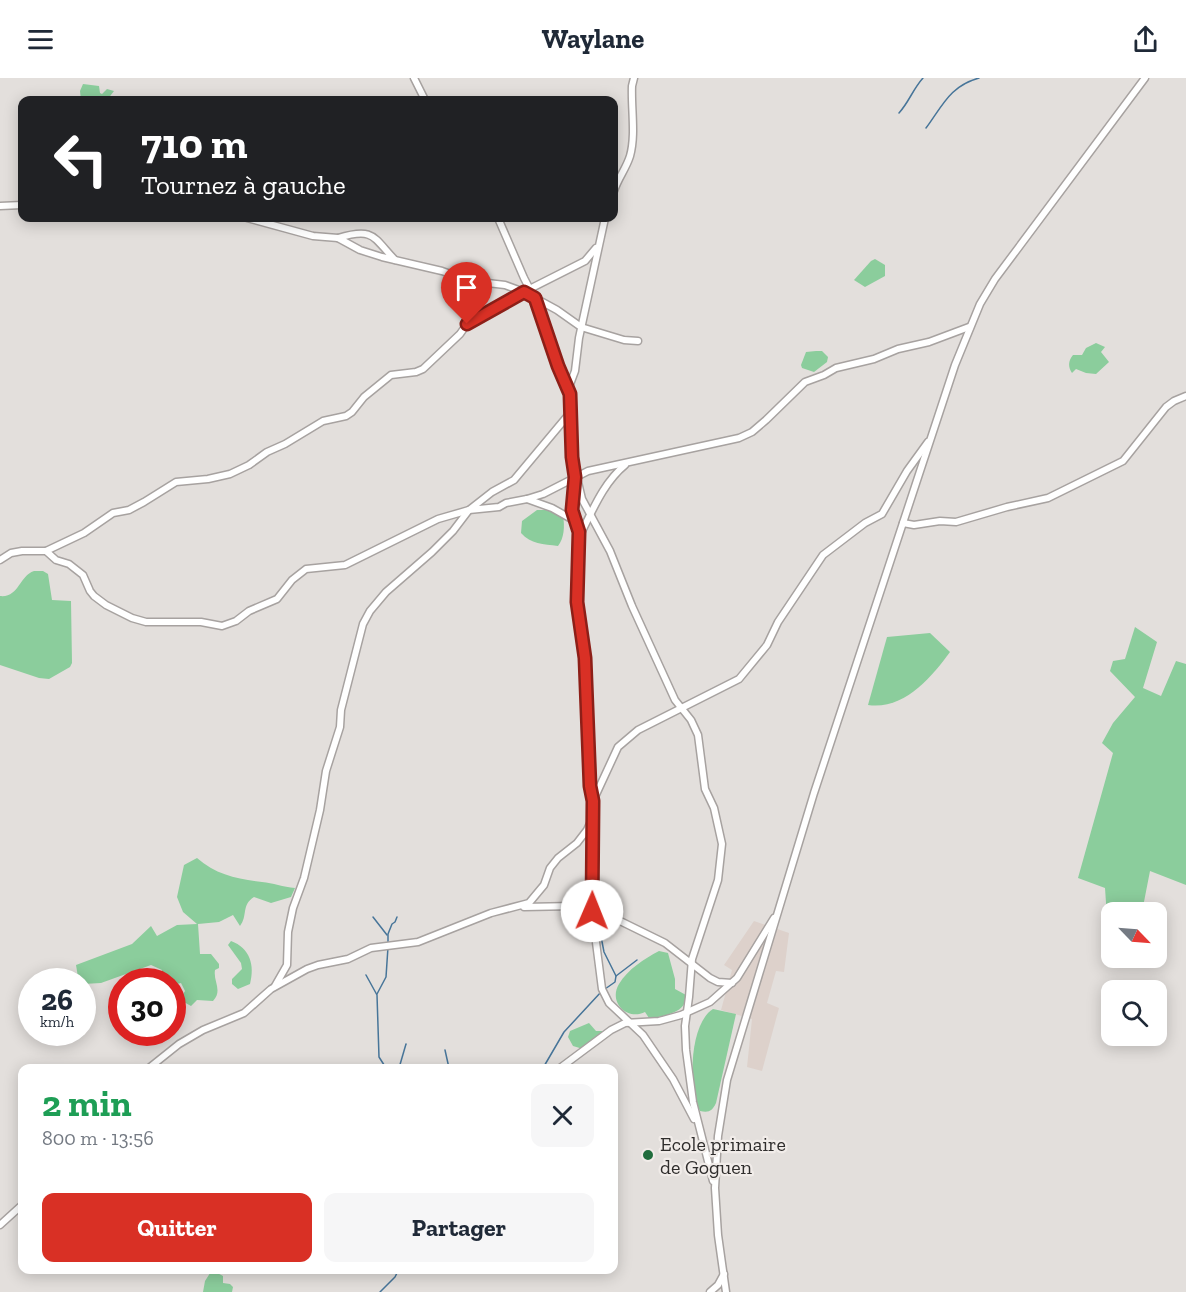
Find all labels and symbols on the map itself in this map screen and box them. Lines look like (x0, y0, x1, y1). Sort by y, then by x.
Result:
pin (441, 262, 492, 324)
position arrow (560, 879, 624, 943)
north arrow (1101, 902, 1167, 968)
speed limit sign: 30 (108, 968, 186, 1046)
place label: Ecole primaire de Goguen (660, 1132, 786, 1179)
marker: Ecole primaire de Goguen (641, 1148, 655, 1162)

